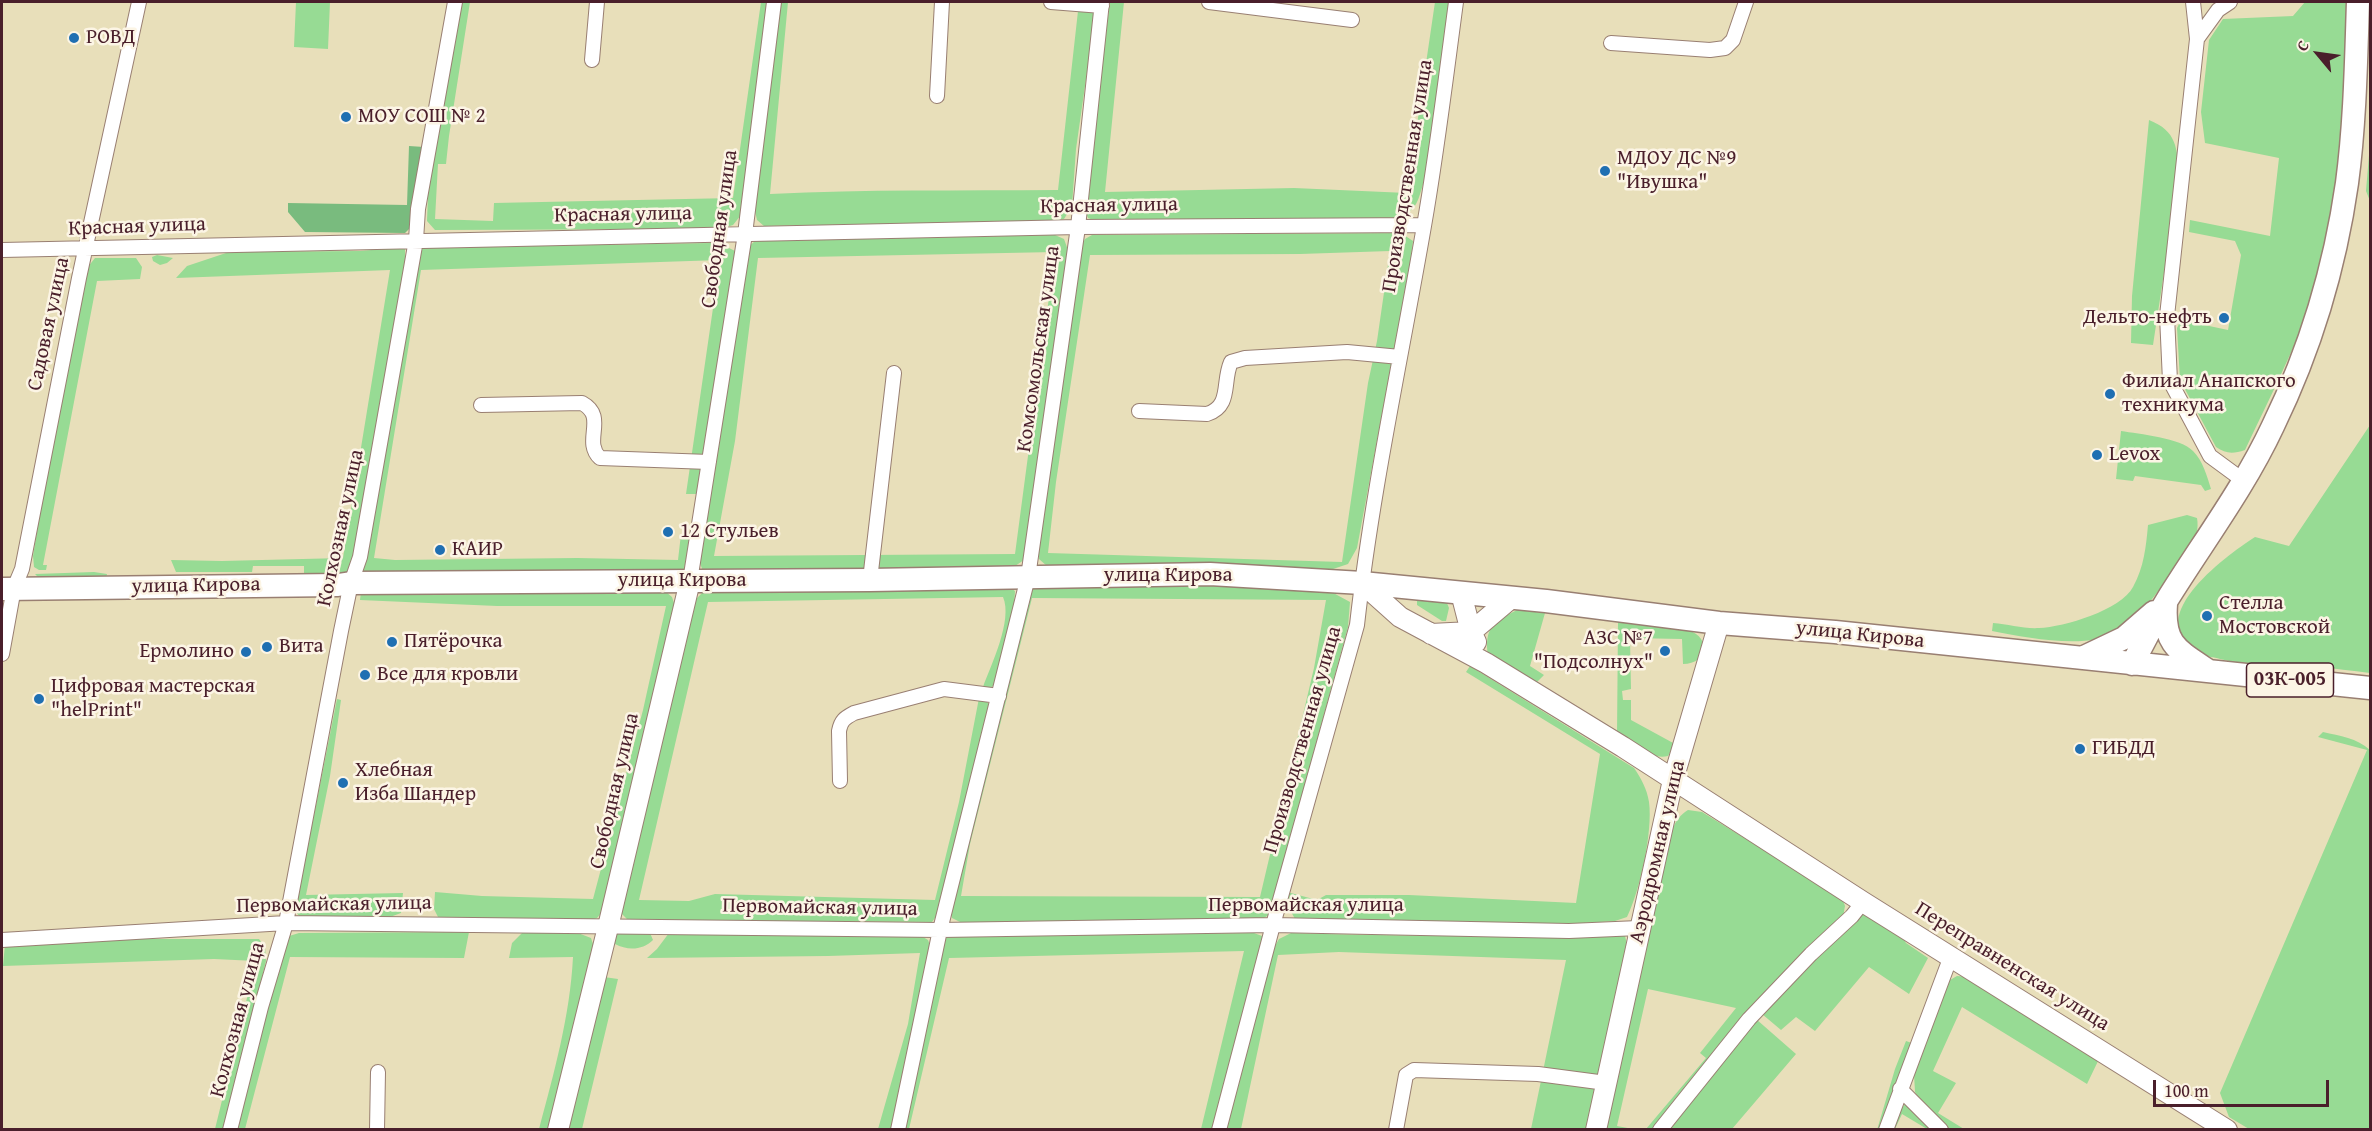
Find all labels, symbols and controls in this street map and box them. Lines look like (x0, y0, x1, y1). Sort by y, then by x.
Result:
north arrow (2288, 24, 2348, 84)
place label: РОВД (86, 25, 135, 51)
marker: РОВД (67, 31, 81, 45)
text: С (2290, 36, 2315, 55)
street label: Производственная улица (1377, 58, 1439, 294)
place label: МОУ СОШ № 2 (358, 104, 486, 130)
marker: МОУ СОШ № 2 (339, 110, 353, 124)
place label: МДОУ ДС №9 "Ивушка" (1617, 146, 1736, 196)
street label: Свободная улица (696, 148, 744, 310)
marker: МДОУ ДС №9 "Ивушка" (1598, 164, 1612, 178)
street label: Красная улица (1040, 192, 1178, 220)
street label: Красная улица (554, 201, 692, 229)
street label: Красная улица (68, 212, 206, 242)
street label: Комсомольская улица (1012, 244, 1066, 454)
street label: Садовая улица (23, 255, 75, 393)
place label: Дельто-нефть (2083, 305, 2212, 331)
marker: Дельто-нефть (2217, 311, 2231, 325)
place label: Филиал Анапского техникума (2122, 369, 2296, 419)
marker: Филиал Анапского техникума (2103, 387, 2117, 401)
place label: Levox (2109, 442, 2160, 468)
street label: Колхозная улица (312, 447, 370, 609)
marker: Levox (2090, 448, 2104, 462)
place label: 12 Стульев (680, 519, 779, 545)
marker: 12 Стульев (661, 525, 675, 539)
place label: КАИР (452, 537, 503, 563)
marker: КАИР (433, 543, 447, 557)
street label: улица Кирова (1104, 563, 1232, 589)
street label: улица Кирова (618, 568, 746, 594)
street label: улица Кирова (131, 572, 261, 600)
place label: Стелла Мостовской (2219, 591, 2330, 641)
marker: Стелла Мостовской (2200, 609, 2214, 623)
street label: улица Кирова (1795, 616, 1925, 654)
street label: Производственная улица (1258, 623, 1348, 857)
place label: АЗС №7 "Подсолнух" (1534, 626, 1653, 676)
place label: Пятёрочка (404, 629, 502, 655)
place label: Вита (279, 634, 324, 660)
marker: Пятёрочка (385, 635, 399, 649)
place label: Ермолино (139, 639, 234, 665)
marker: Вита (260, 640, 274, 654)
marker: АЗС №7 "Подсолнух" (1658, 644, 1672, 658)
marker: Ермолино (239, 645, 253, 659)
place label: Все для кровли (377, 662, 518, 688)
road number: 03К-005 (2246, 663, 2334, 697)
marker: Все для кровли (358, 668, 372, 682)
place label: Цифровая мастерская "helPrint" (51, 674, 255, 724)
marker: Цифровая мастерская "helPrint" (32, 692, 46, 706)
street label: Свободная улица (585, 711, 645, 871)
place label: ГИБДД (2092, 736, 2155, 762)
marker: ГИБДД (2073, 742, 2087, 756)
place label: Хлебная Изба Шандер (355, 758, 476, 808)
street label: Аэродромная улица (1625, 758, 1691, 946)
marker: Хлебная Изба Шандер (336, 776, 350, 790)
street label: Первомайская улица (236, 891, 432, 919)
street label: Первомайская улица (1208, 893, 1404, 919)
street label: Первомайская улица (722, 894, 918, 922)
street label: Переправненская улица (1910, 897, 2114, 1037)
street label: Колхозная улица (205, 940, 271, 1100)
scale bar (2156, 1068, 2332, 1106)
text: 100 m (2164, 1077, 2209, 1104)

